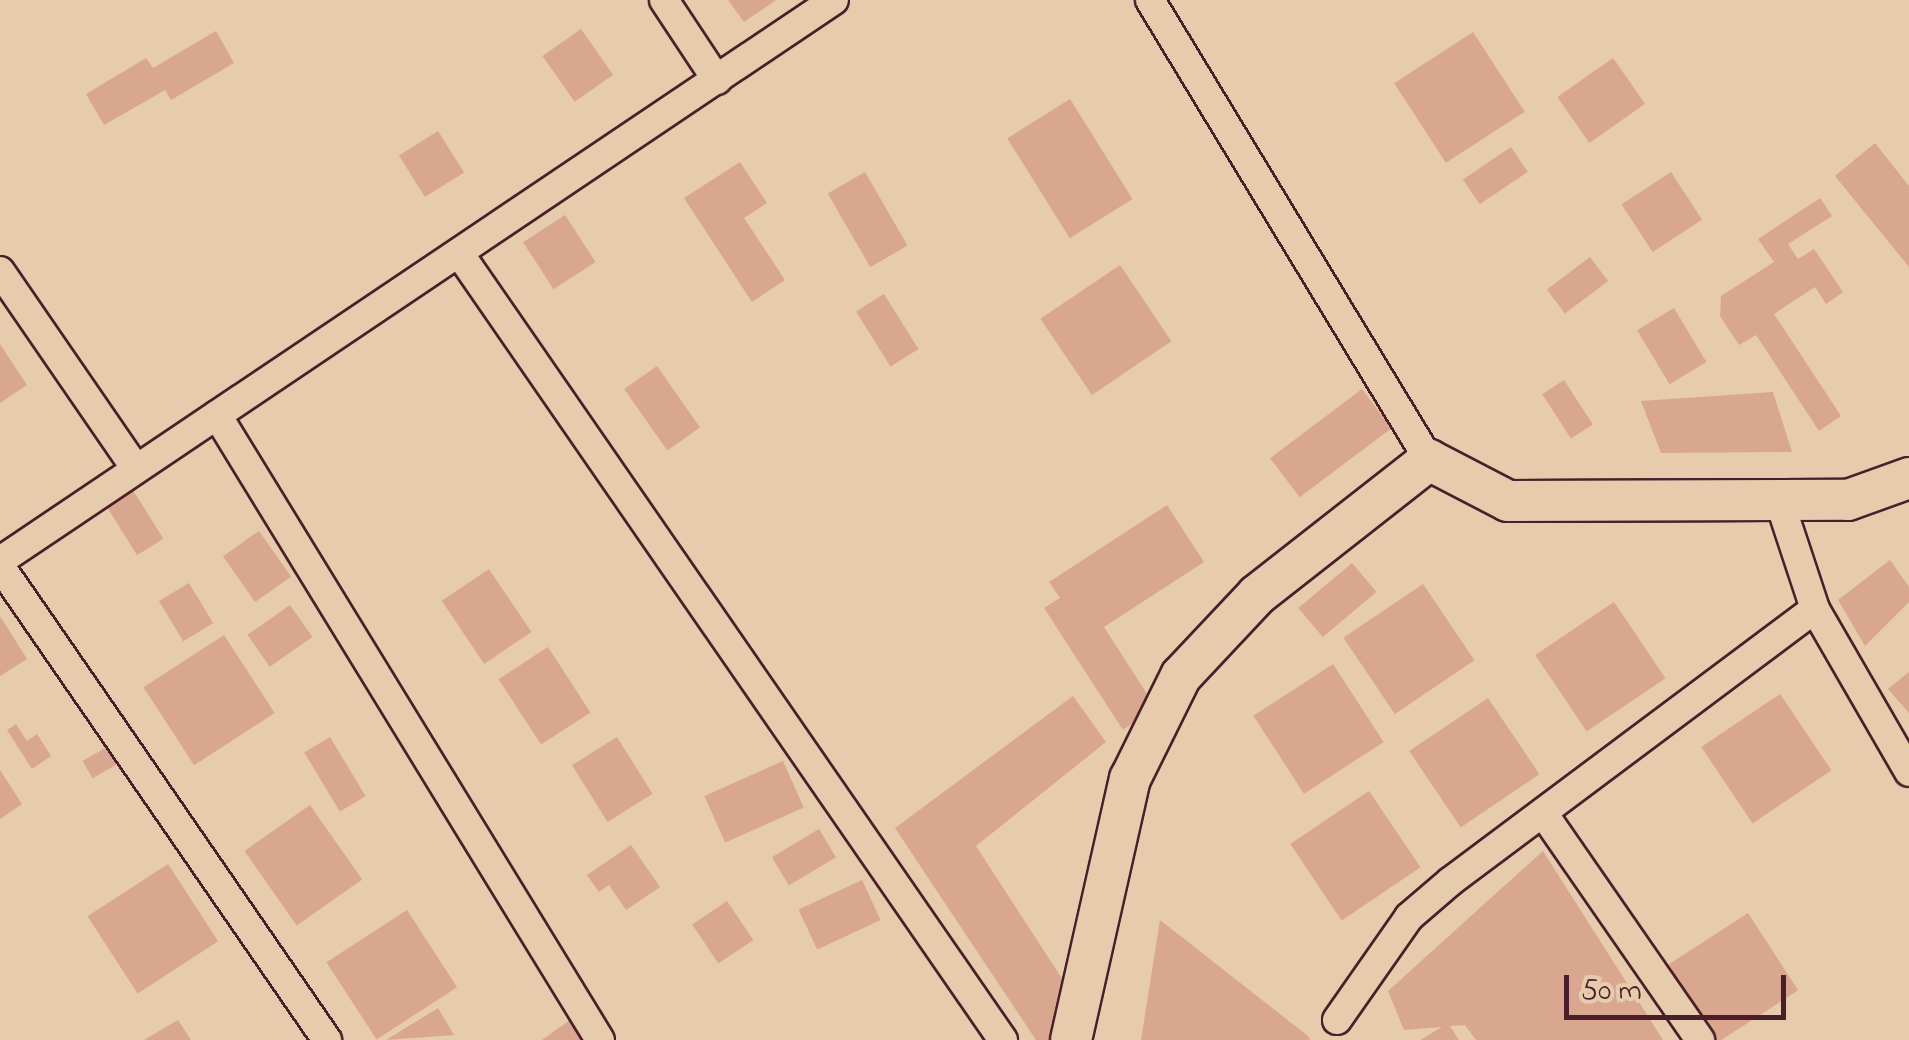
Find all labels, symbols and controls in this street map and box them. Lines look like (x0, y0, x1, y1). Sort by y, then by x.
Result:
scale bar (1569, 955, 1792, 1017)
text: 50 m (1581, 970, 1642, 1014)

